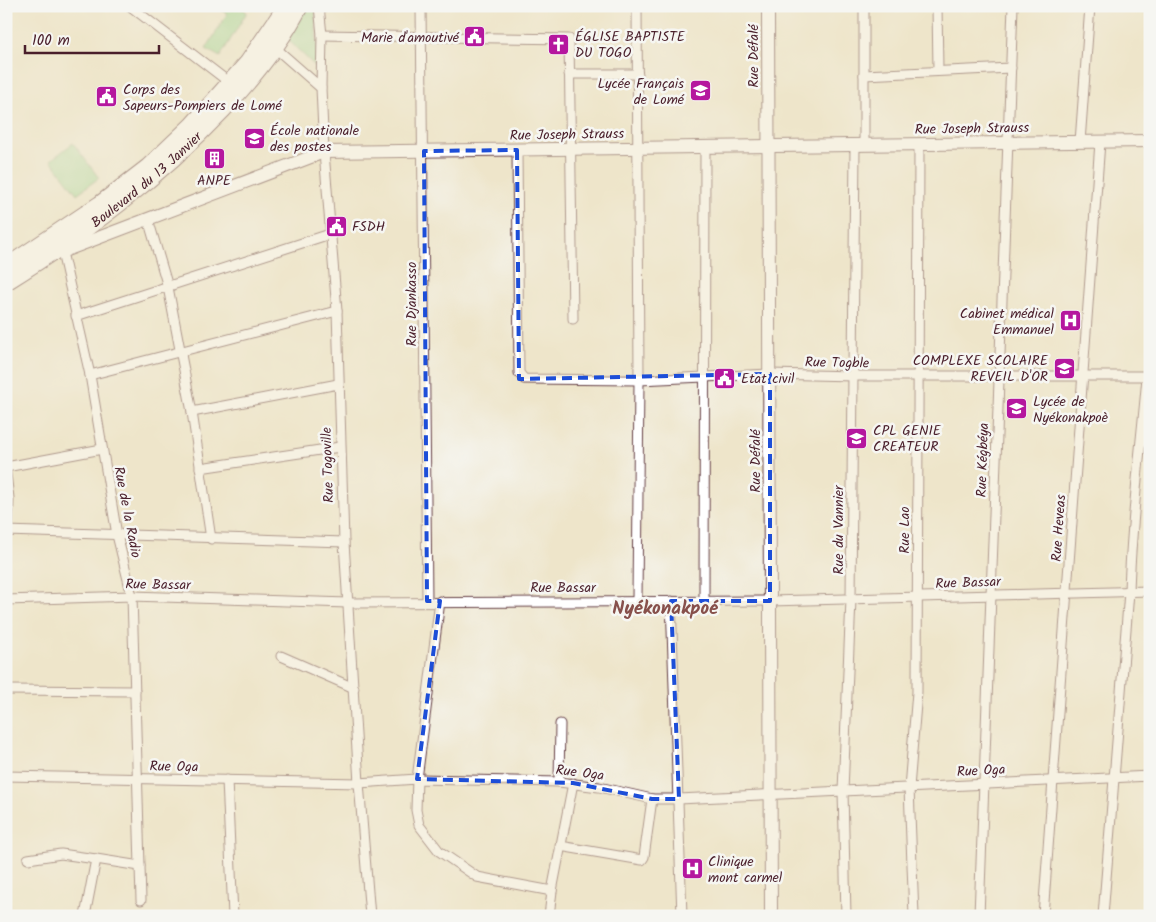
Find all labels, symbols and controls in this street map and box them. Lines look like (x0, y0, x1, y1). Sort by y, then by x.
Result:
scale bar (25, 22, 159, 54)
street label: Rue Défalé (743, 23, 765, 88)
public building icon: Marie d'amoutivé (463, 25, 487, 49)
place label: ÉGLISE BAPTISTE DU TOGO (575, 26, 686, 64)
place label: Marie d'amoutivé (361, 27, 460, 49)
text: 100 m (32, 29, 70, 53)
church icon: ÉGLISE BAPTISTE DU TOGO (547, 32, 571, 56)
place label: Lycée Français de Lomé (597, 73, 685, 111)
place label: Corps des Sapeurs-Pompiers de Lomé (123, 79, 282, 117)
school or university icon: Lycée Français de Lomé (688, 79, 712, 103)
public building icon: Corps des Sapeurs-Pompiers de Lomé (95, 85, 119, 109)
street label: Rue Joseph Strauss (915, 117, 1029, 141)
place label: École nationale des postes (270, 120, 360, 158)
street label: Rue Joseph Strauss (510, 123, 624, 147)
street label: Boulevard du 13 Janvier (87, 126, 209, 234)
school or university icon: École nationale des postes (242, 126, 266, 150)
building icon: ANPE (202, 146, 226, 170)
place label: ANPE (197, 170, 232, 192)
public building icon: FSDH (324, 214, 348, 238)
place label: FSDH (352, 216, 385, 238)
street label: Rue Djankasso (401, 262, 423, 346)
place label: Cabinet médical Emmanuel (960, 303, 1055, 341)
hospital icon: Cabinet médical Emmanuel (1058, 309, 1082, 333)
place label: COMPLEXE SCOLAIRE REVEIL D'OR (913, 350, 1049, 388)
street label: Rue Togble (805, 351, 870, 375)
school or university icon: COMPLEXE SCOLAIRE REVEIL D'OR (1052, 356, 1076, 380)
public building icon: Etat civil (713, 366, 737, 390)
place label: Etat civil (741, 368, 795, 390)
place label: Lycée de Nyékonakpoè (1033, 391, 1108, 429)
school or university icon: Lycée de Nyékonakpoè (1005, 397, 1029, 421)
place label: CPL GENIE CREATEUR (873, 420, 942, 458)
street label: Rue Kégbéya (971, 422, 995, 498)
street label: Rue Togoville (316, 426, 340, 503)
school or university icon: CPL GENIE CREATEUR (845, 426, 869, 450)
street label: Rue Défalé (745, 428, 767, 493)
street label: Rue de la Radio (107, 465, 147, 560)
street label: Rue du Vannier (828, 484, 850, 575)
street label: Rue Heveas (1046, 494, 1072, 562)
street label: Rue Lao (894, 506, 916, 554)
street label: Rue Bassar (935, 571, 1002, 595)
street label: Rue Bassar (125, 573, 192, 597)
street label: Rue Bassar (530, 577, 597, 599)
district label: Nyékonakpoé (612, 594, 719, 624)
street label: Rue Oga (149, 756, 198, 778)
street label: Rue Oga (554, 759, 605, 787)
street label: Rue Oga (956, 759, 1006, 783)
place label: Clinique mont carmel (708, 851, 783, 889)
hospital icon: Clinique mont carmel (680, 857, 704, 881)

